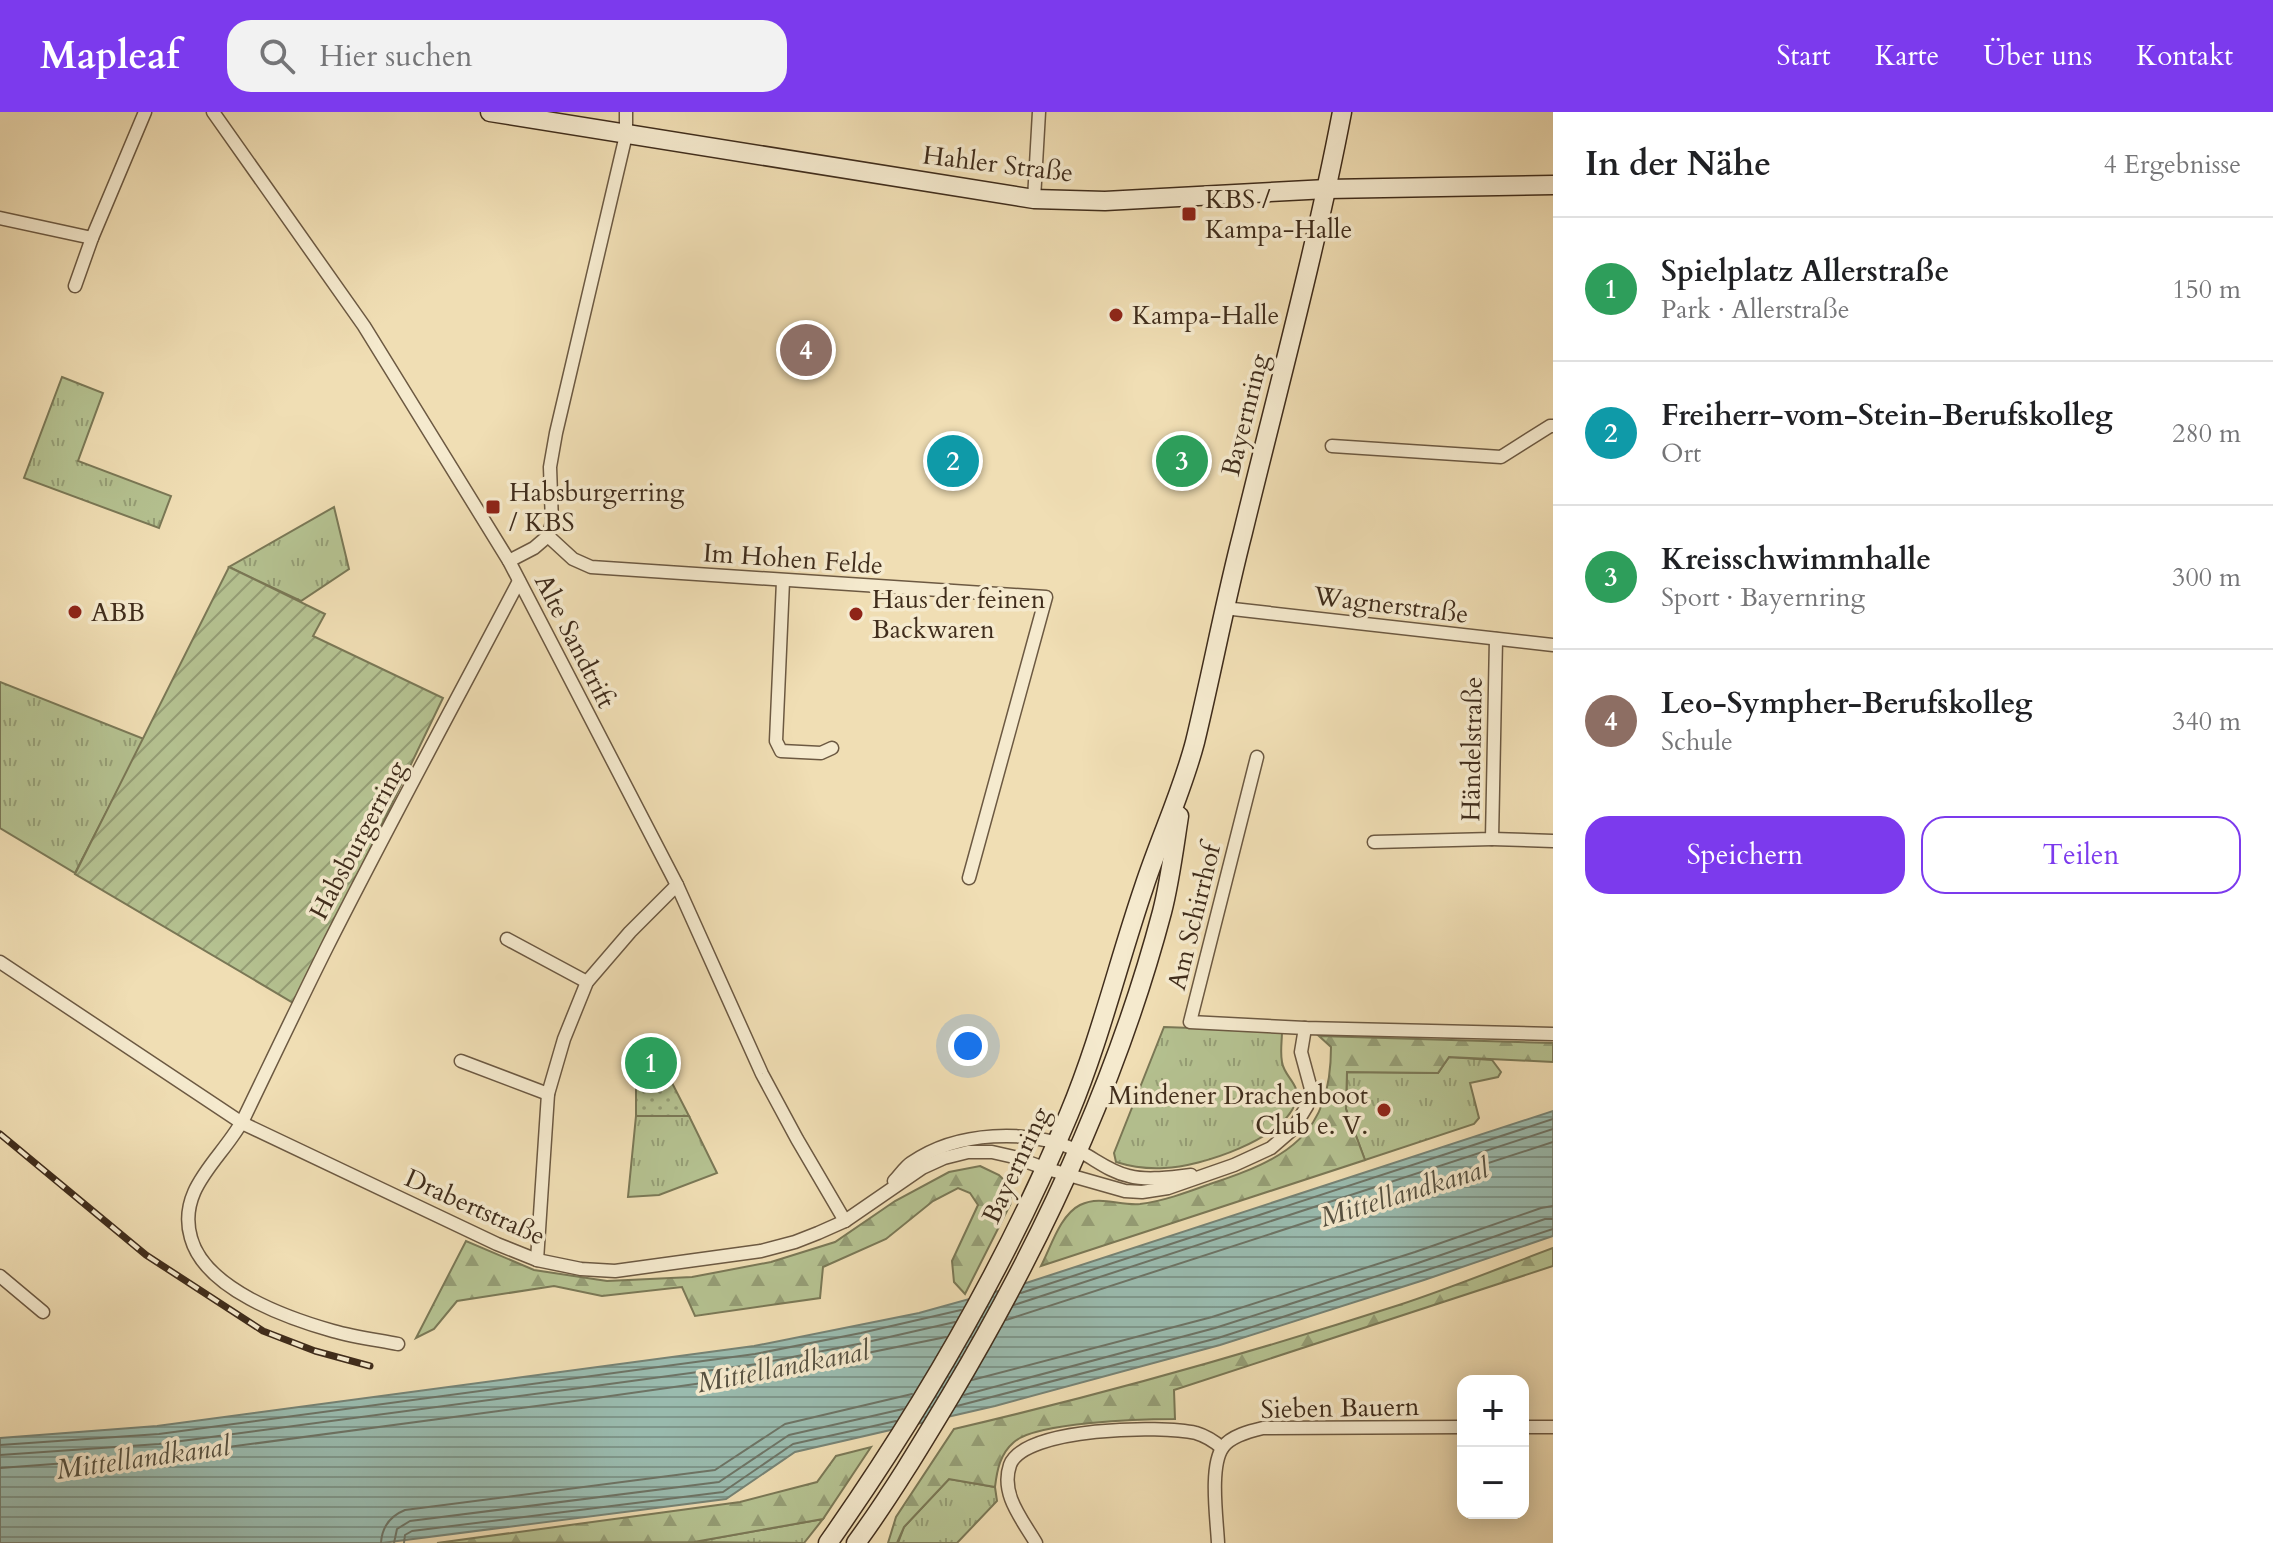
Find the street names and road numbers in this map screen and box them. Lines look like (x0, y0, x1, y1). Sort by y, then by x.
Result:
street label: Hahler Straße (921, 137, 1075, 191)
street label: Bayernring (1213, 350, 1277, 480)
street label: Im Hohen Felde (702, 535, 884, 583)
street label: Alte Sandtrift (526, 568, 624, 714)
street label: Wagnerstraße (1311, 578, 1470, 632)
street label: Händelstraße (1453, 676, 1491, 822)
street label: Habsburgerring (301, 754, 415, 926)
street label: Am Schirrhof (1159, 836, 1230, 994)
street label: Bayernring (974, 1101, 1058, 1229)
street label: Drabertstraße (399, 1160, 551, 1254)
street label: Sieben Bauern (1260, 1389, 1420, 1427)

